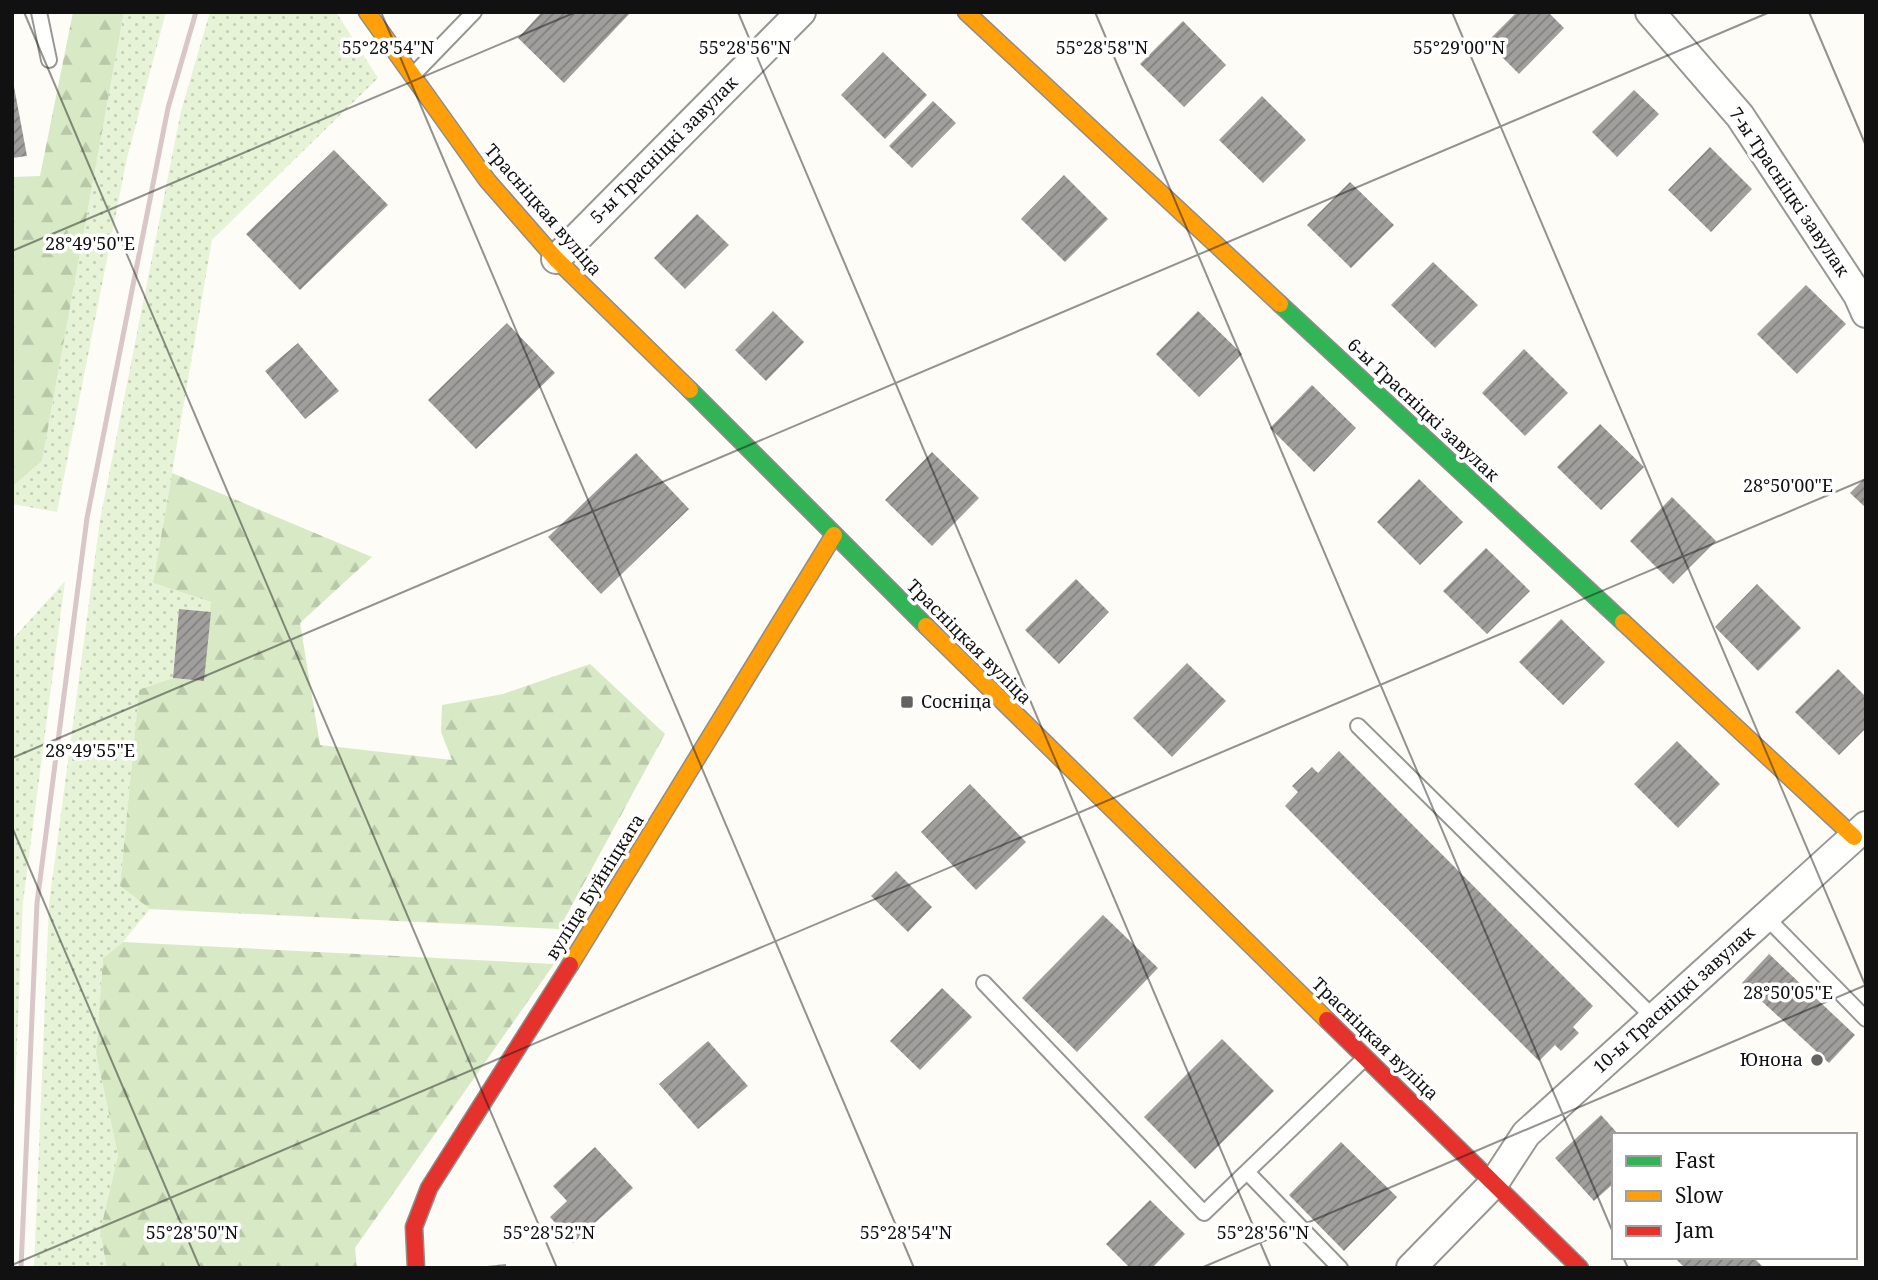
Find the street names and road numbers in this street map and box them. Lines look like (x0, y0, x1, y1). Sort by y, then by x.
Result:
street label: 5-ы Трасніцкі завулак (584, 70, 743, 228)
street label: 7-ы Трасніцкі завулак (1724, 102, 1856, 281)
street label: Трасніцкая вуліца (480, 138, 608, 280)
street label: 6-ы Трасніцкі завулак (1343, 332, 1505, 486)
street label: Трасніцкая вуліца (902, 574, 1037, 709)
street label: вуліца Буйніцкага (539, 809, 649, 964)
street label: 10-ы Трасніцкі завулак (1587, 920, 1759, 1078)
street label: Трасніцкая вуліца (1307, 972, 1444, 1105)

